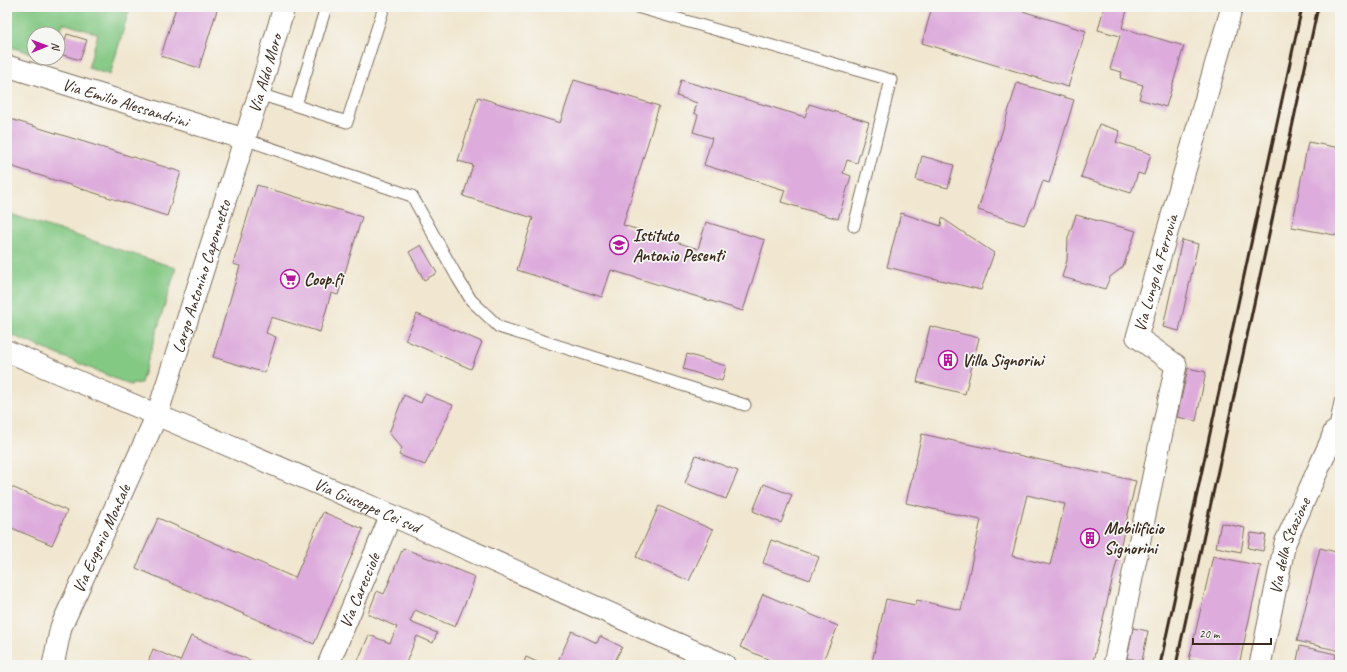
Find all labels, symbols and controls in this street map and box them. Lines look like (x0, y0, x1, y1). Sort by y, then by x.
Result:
north arrow (26, 26, 66, 66)
street label: Via Aldo Moro (243, 29, 287, 115)
text: N (49, 42, 63, 52)
street label: Via Emilio Alessandrini (60, 73, 194, 133)
street label: Largo Antonino Caponnetto (167, 196, 235, 355)
street label: Via Lungo la Ferrovia (1129, 210, 1183, 334)
place label: Istituto Antonio Pesenti (633, 225, 727, 266)
school or university icon: Istituto Antonio Pesenti (608, 234, 630, 256)
supermarket icon: Coop.fi (279, 268, 301, 290)
place label: Coop.fi (304, 269, 345, 290)
building icon: Villa Signorini (937, 349, 959, 371)
place label: Villa Signorini (962, 350, 1046, 371)
street label: Via Giuseppe Cei sud (311, 473, 427, 539)
street label: Via Eugenio Montale (67, 479, 135, 596)
street label: Via della Stazione (1264, 493, 1315, 596)
place label: Mobilificio Signorini (1104, 518, 1165, 559)
building icon: Mobilificio Signorini (1079, 527, 1101, 549)
street label: Via Carecciole (334, 548, 385, 631)
scale bar (1193, 620, 1271, 646)
text: 20 m (1199, 626, 1221, 642)

